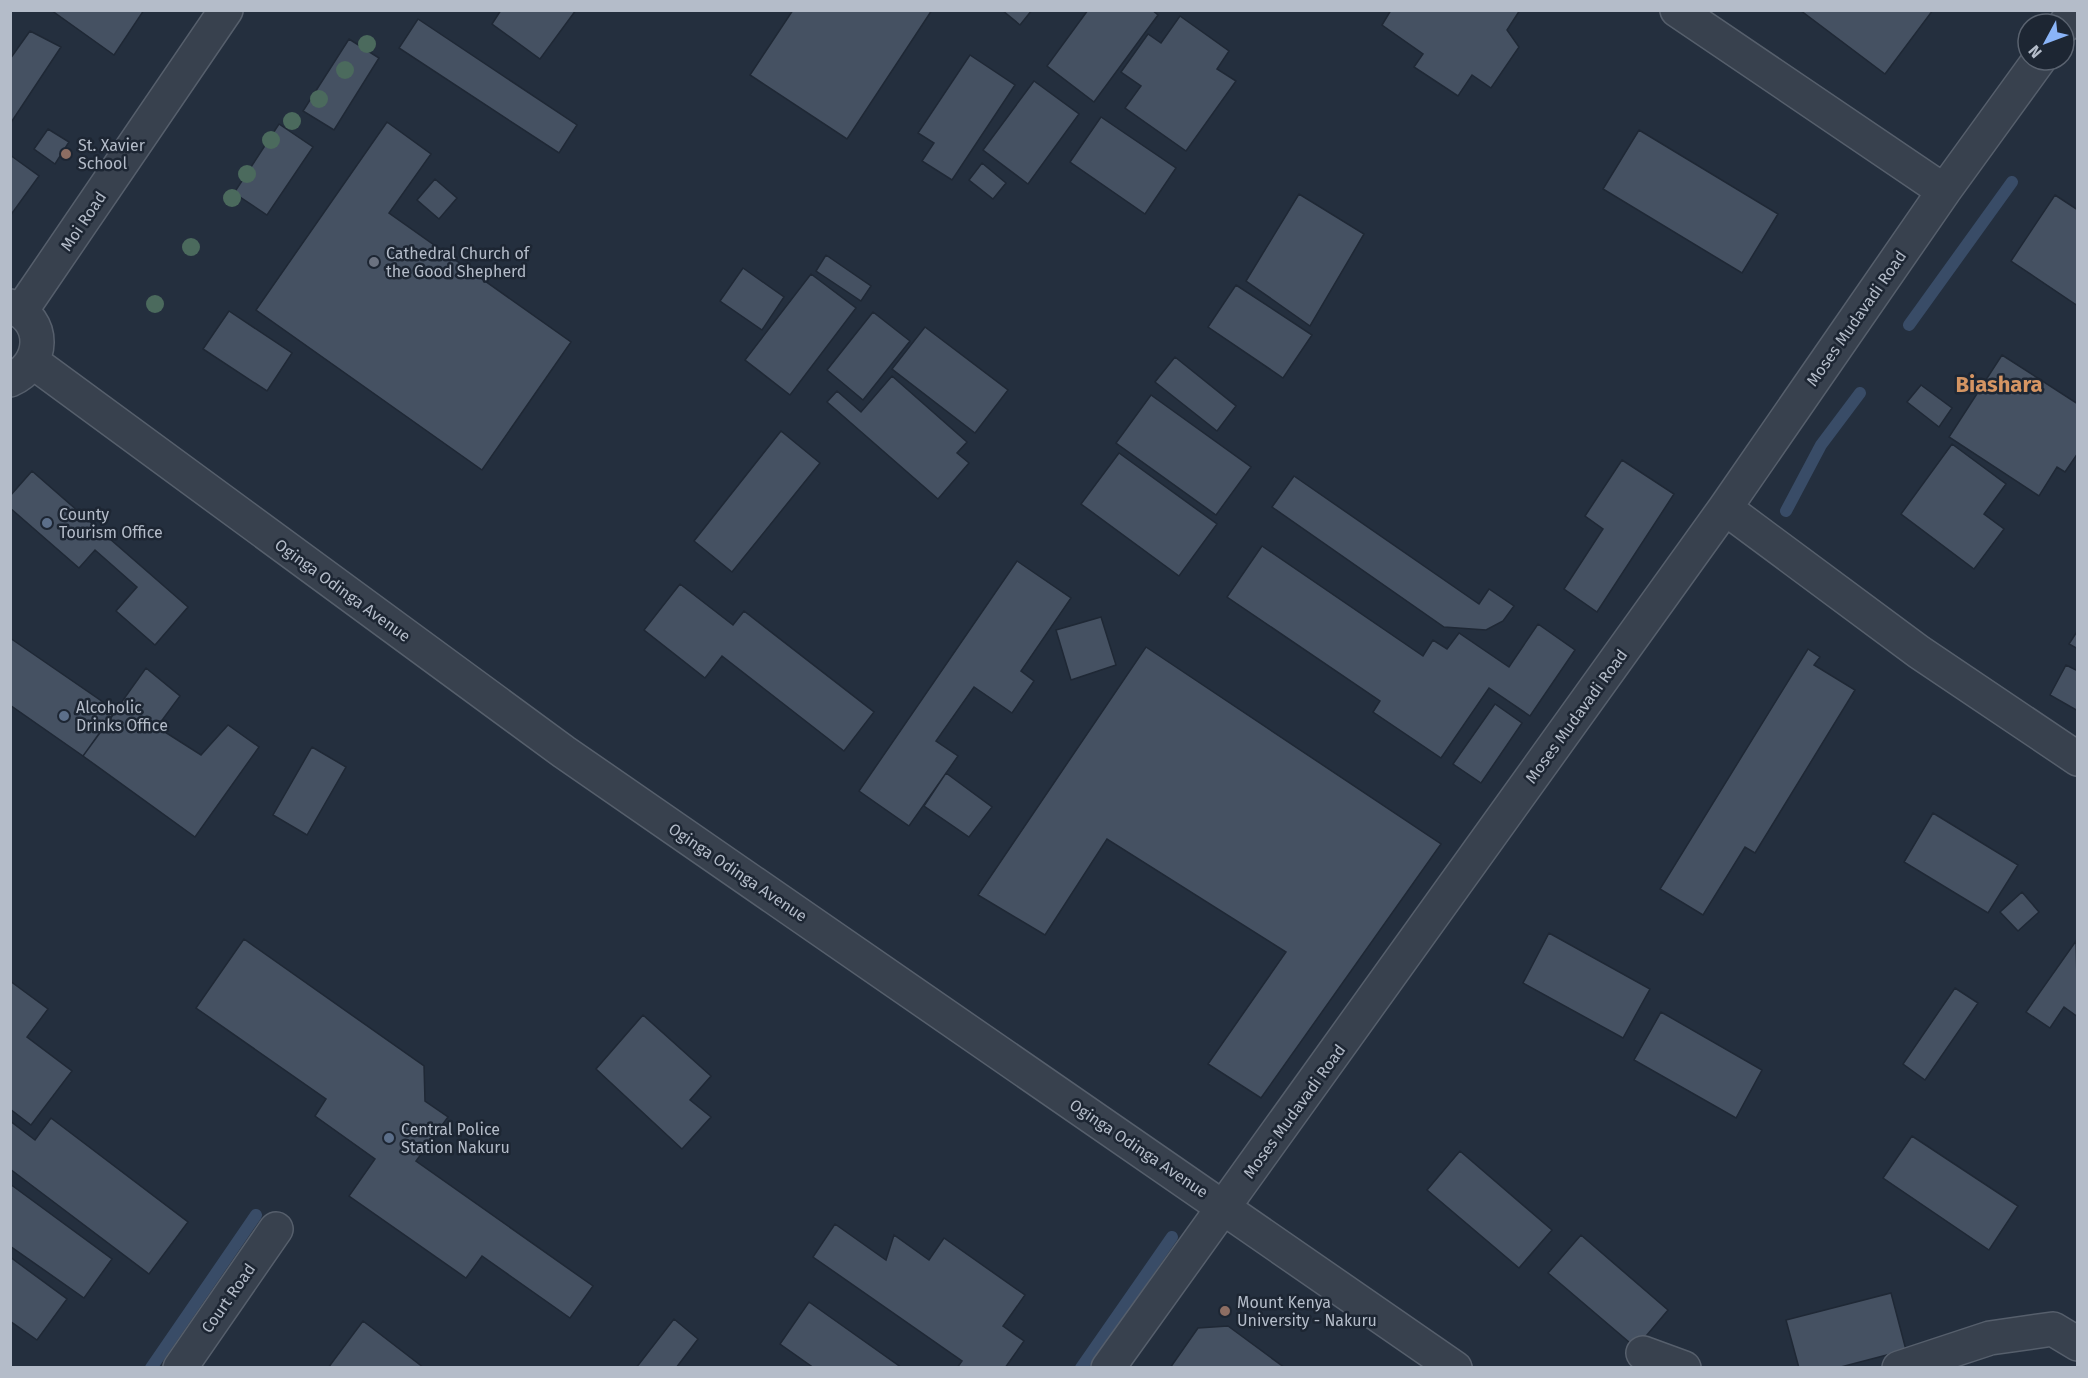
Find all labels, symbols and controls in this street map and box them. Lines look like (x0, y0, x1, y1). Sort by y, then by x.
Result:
north arrow (2016, 12, 2076, 72)
text: N (2024, 41, 2046, 62)
place label: St. Xavier School (78, 136, 146, 173)
marker: St. Xavier School (59, 147, 73, 161)
street label: Moi Road (57, 188, 110, 255)
place label: Cathedral Church of the Good Shepherd (386, 244, 531, 281)
street label: Moses Mudavadi Road (1802, 247, 1910, 390)
marker: Cathedral Church of the Good Shepherd (367, 255, 381, 269)
district label: Biashara (1955, 371, 2043, 398)
place label: County Tourism Office (59, 505, 163, 542)
marker: County Tourism Office (40, 516, 54, 530)
street label: Oginga Odinga Avenue (271, 535, 414, 646)
street label: Moses Mudavadi Road (1521, 646, 1631, 787)
place label: Alcoholic Drinks Office (76, 698, 168, 735)
marker: Alcoholic Drinks Office (57, 709, 71, 723)
street label: Oginga Odinga Avenue (665, 819, 811, 926)
street label: Moses Mudavadi Road (1239, 1041, 1349, 1182)
street label: Oginga Odinga Avenue (1066, 1095, 1212, 1202)
place label: Central Police Station Nakuru (401, 1120, 510, 1157)
marker: Central Police Station Nakuru (382, 1131, 396, 1145)
street label: Court Road (198, 1260, 259, 1337)
place label: Mount Kenya University - Nakuru (1237, 1293, 1377, 1330)
marker: Mount Kenya University - Nakuru (1218, 1304, 1232, 1318)

